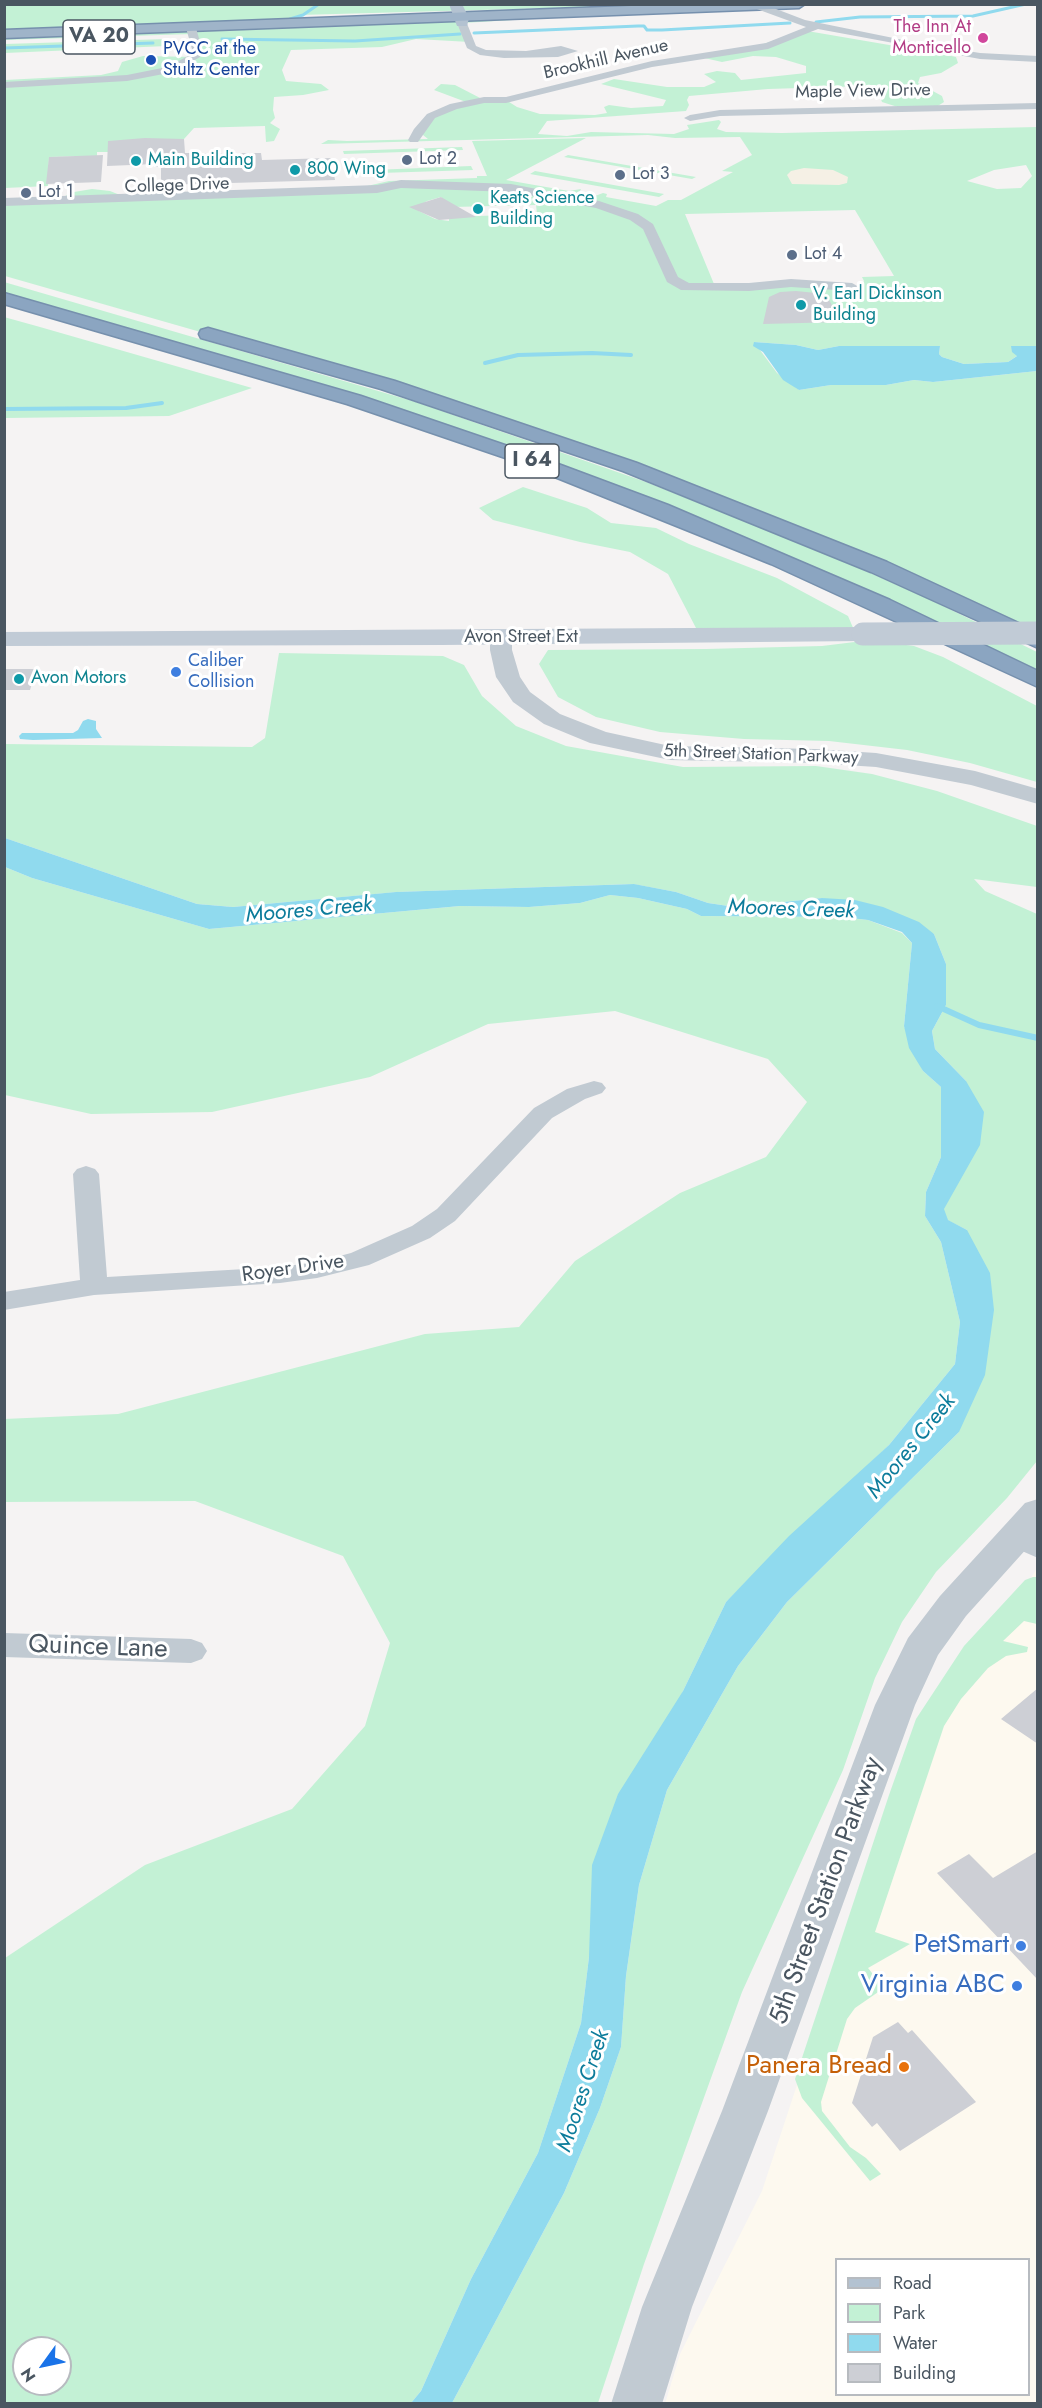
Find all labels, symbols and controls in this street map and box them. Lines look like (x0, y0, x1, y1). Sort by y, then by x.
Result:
place label: The Inn At Monticello (892, 17, 971, 60)
road number: VA 20 (63, 20, 135, 54)
marker: The Inn At Monticello (976, 31, 990, 45)
street label: Brookhill Avenue (542, 35, 670, 85)
place label: PVCC at the Stultz Center (163, 39, 260, 82)
marker: PVCC at the Stultz Center (144, 53, 158, 67)
street label: Maple View Drive (795, 80, 931, 104)
place label: Lot 2 (419, 149, 457, 171)
place label: Main Building (148, 150, 254, 172)
marker: Lot 2 (400, 153, 414, 167)
marker: Main Building (129, 154, 143, 168)
place label: 800 Wing (307, 159, 386, 181)
marker: 800 Wing (288, 163, 302, 177)
place label: Lot 3 (632, 164, 669, 186)
marker: Lot 3 (613, 168, 627, 182)
street label: College Drive (124, 173, 230, 199)
place label: Lot 1 (38, 182, 74, 204)
marker: Lot 1 (19, 186, 33, 200)
place label: Keats Science Building (490, 188, 594, 230)
marker: Keats Science Building (471, 202, 485, 216)
place label: Lot 4 (804, 244, 842, 266)
marker: Lot 4 (785, 248, 799, 262)
place label: V. Earl Dickinson Building (813, 284, 942, 326)
marker: V. Earl Dickinson Building (794, 298, 808, 312)
road number: I 64 (505, 444, 559, 478)
street label: Avon Street Ext (464, 627, 578, 649)
place label: Caliber Collision (188, 651, 254, 694)
marker: Caliber Collision (169, 665, 183, 679)
place label: Avon Motors (31, 668, 126, 690)
marker: Avon Motors (12, 672, 26, 686)
street label: 5th Street Station Parkway (663, 741, 859, 769)
water label: Moores Creek (245, 892, 373, 930)
water label: Moores Creek (727, 895, 855, 925)
street label: Royer Drive (240, 1249, 346, 1289)
water label: Moores Creek (862, 1389, 962, 1505)
street label: Quince Lane (28, 1630, 168, 1666)
street label: 5th Street Station Parkway (764, 1753, 890, 2029)
place label: PetSmart (914, 1930, 1009, 1962)
marker: PetSmart (1014, 1939, 1028, 1953)
place label: Virginia ABC (861, 1970, 1005, 2002)
marker: Virginia ABC (1010, 1979, 1024, 1993)
water label: Moores Creek (552, 2027, 616, 2155)
place label: Panera Bread (746, 2051, 892, 2083)
marker: Panera Bread (897, 2060, 911, 2074)
legend (835, 2258, 1030, 2396)
text: Road (893, 2270, 932, 2296)
text: Park (893, 2300, 925, 2326)
text: Water (893, 2330, 937, 2356)
north arrow (12, 2336, 72, 2396)
text: Building (893, 2360, 956, 2386)
text: N (15, 2363, 41, 2387)

